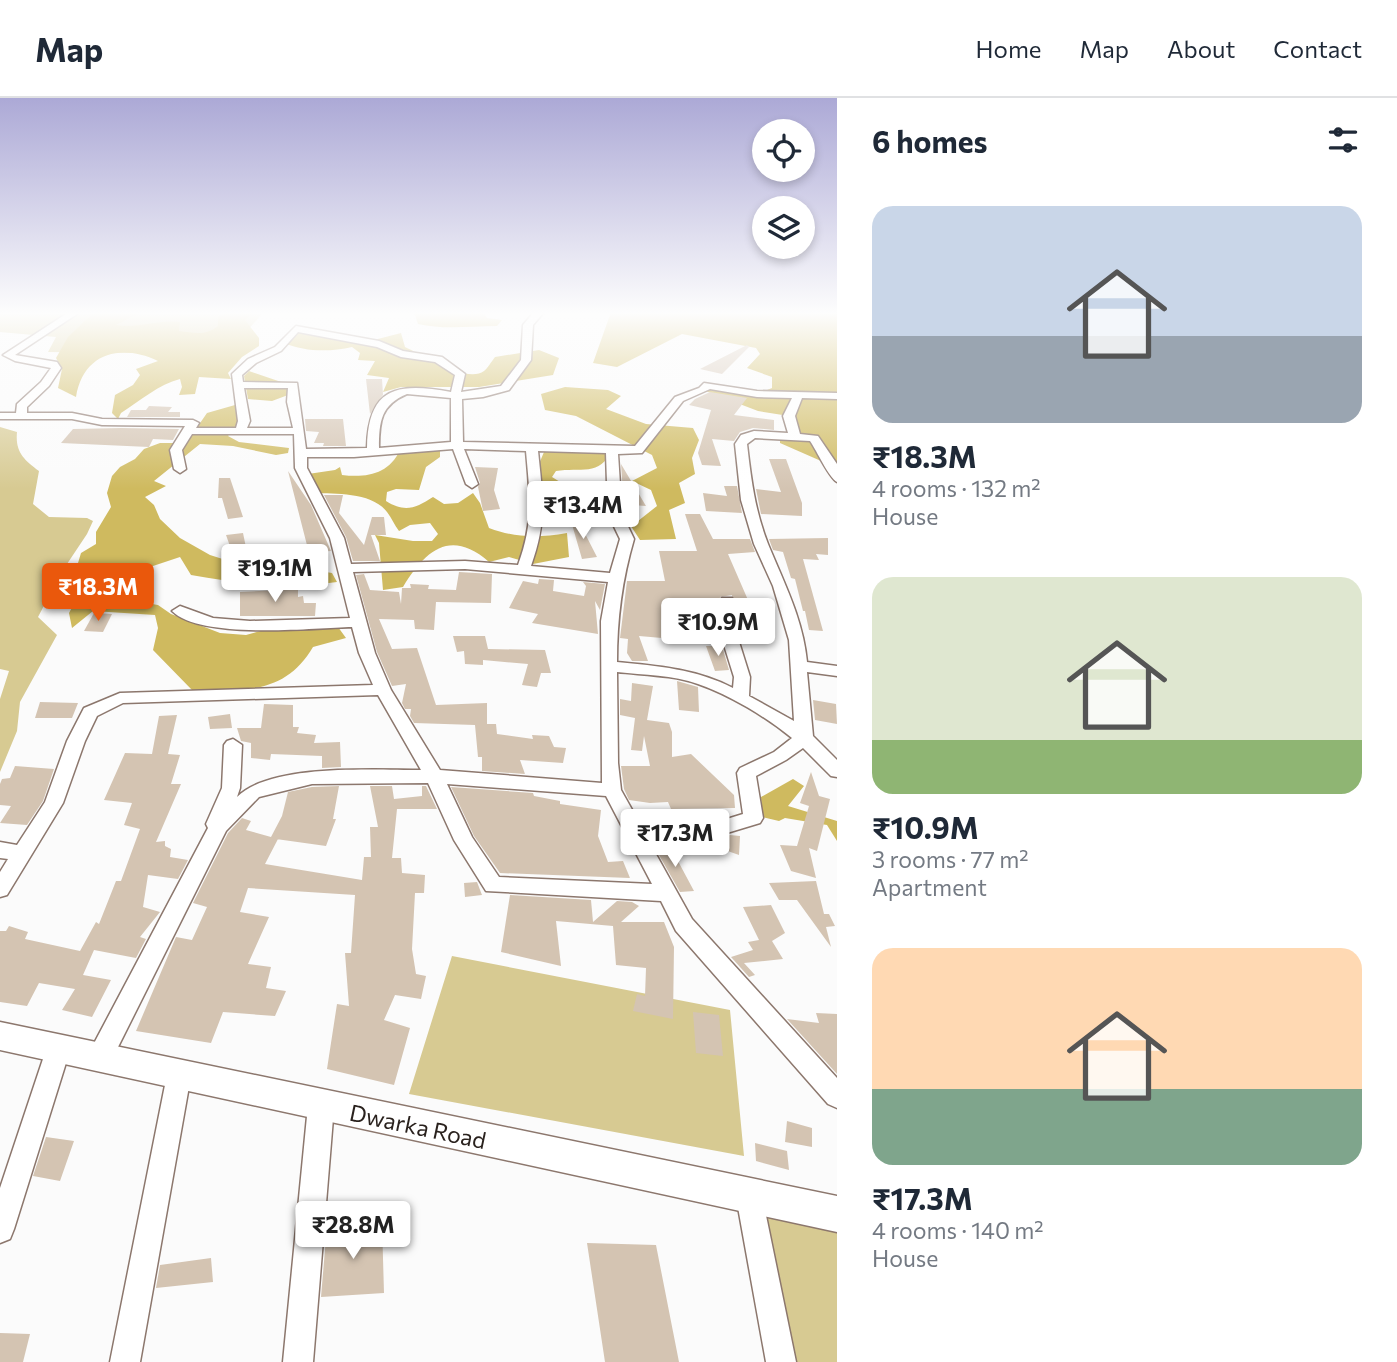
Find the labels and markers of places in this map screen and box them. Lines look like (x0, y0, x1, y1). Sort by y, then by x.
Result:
pin: ₹13.4M (526, 482, 640, 541)
pin: ₹19.1M (218, 545, 332, 604)
pin: ₹18.3M (41, 564, 155, 623)
pin: ₹10.9M (661, 598, 775, 658)
pin: ₹17.3M (618, 810, 732, 869)
pin: ₹28.8M (296, 1202, 410, 1261)

